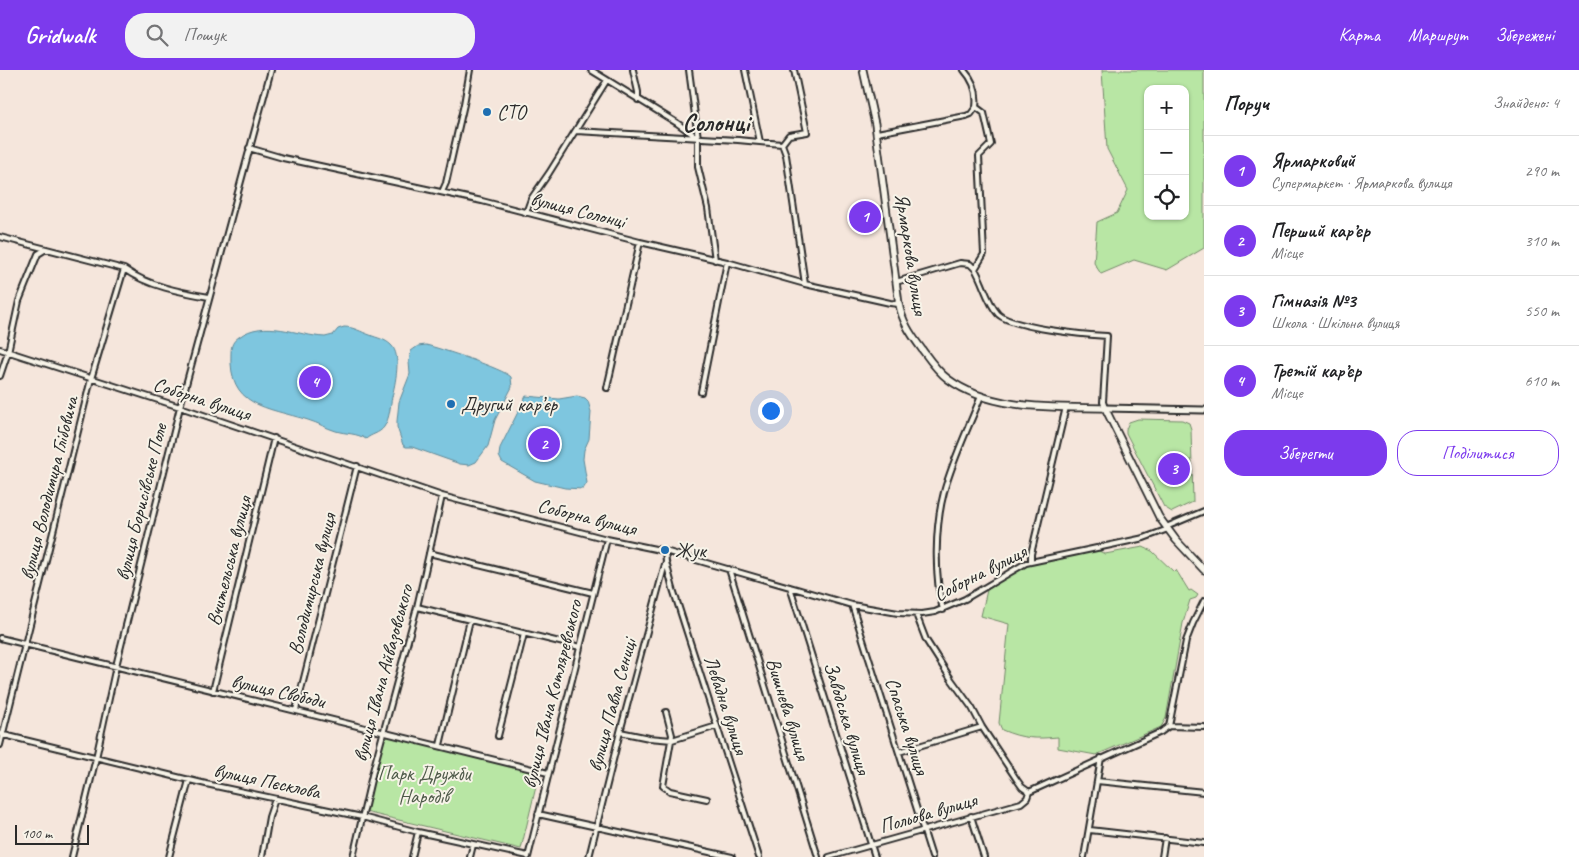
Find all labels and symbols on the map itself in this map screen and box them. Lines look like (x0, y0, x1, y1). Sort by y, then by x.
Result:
place label: СТО (497, 100, 528, 125)
marker: СТО (481, 106, 493, 118)
district label: Солонці (683, 107, 752, 139)
street label: вулиця Солонці (528, 186, 630, 234)
street label: Ярмаркова вулиця (889, 191, 933, 319)
pin: 1 (849, 198, 881, 236)
pin: 4 (299, 363, 331, 401)
street label: Соборна вулиця (150, 372, 256, 427)
street label: вулиця Володимира Глібовича (14, 392, 84, 582)
place label: Другий кар’єр (461, 392, 559, 417)
marker: Другий кар’єр (445, 398, 457, 410)
your location (758, 398, 784, 424)
street label: вулиця Борисівське Поле (109, 420, 173, 583)
pin: 2 (528, 425, 560, 463)
pin: 3 (1158, 450, 1190, 488)
street label: Вчительська вулиця (201, 492, 258, 628)
street label: Соборна вулиця (535, 493, 641, 542)
street label: Володимирська вулиця (282, 509, 342, 657)
place label: Жук (675, 538, 707, 563)
street label: Соборна вулиця (929, 538, 1032, 607)
marker: Жук (659, 544, 671, 556)
street label: вулиця Івана Айвазовського (347, 581, 419, 764)
street label: вулиця Івана Котляревського (517, 596, 588, 791)
street label: вулиця Павла Сениці (582, 634, 642, 774)
street label: Левадна вулиця (698, 652, 754, 760)
street label: Вишнева вулиця (761, 655, 816, 765)
street label: Заводська вулиця (818, 659, 877, 779)
street label: вулиця Свободи (229, 668, 329, 714)
street label: Спаська вулиця (880, 674, 935, 779)
street label: вулиця Пєсклова (212, 758, 324, 805)
park label: Парк Дружби Народів (378, 761, 472, 809)
street label: Польова вулиця (877, 787, 981, 839)
scale bar (15, 822, 89, 845)

